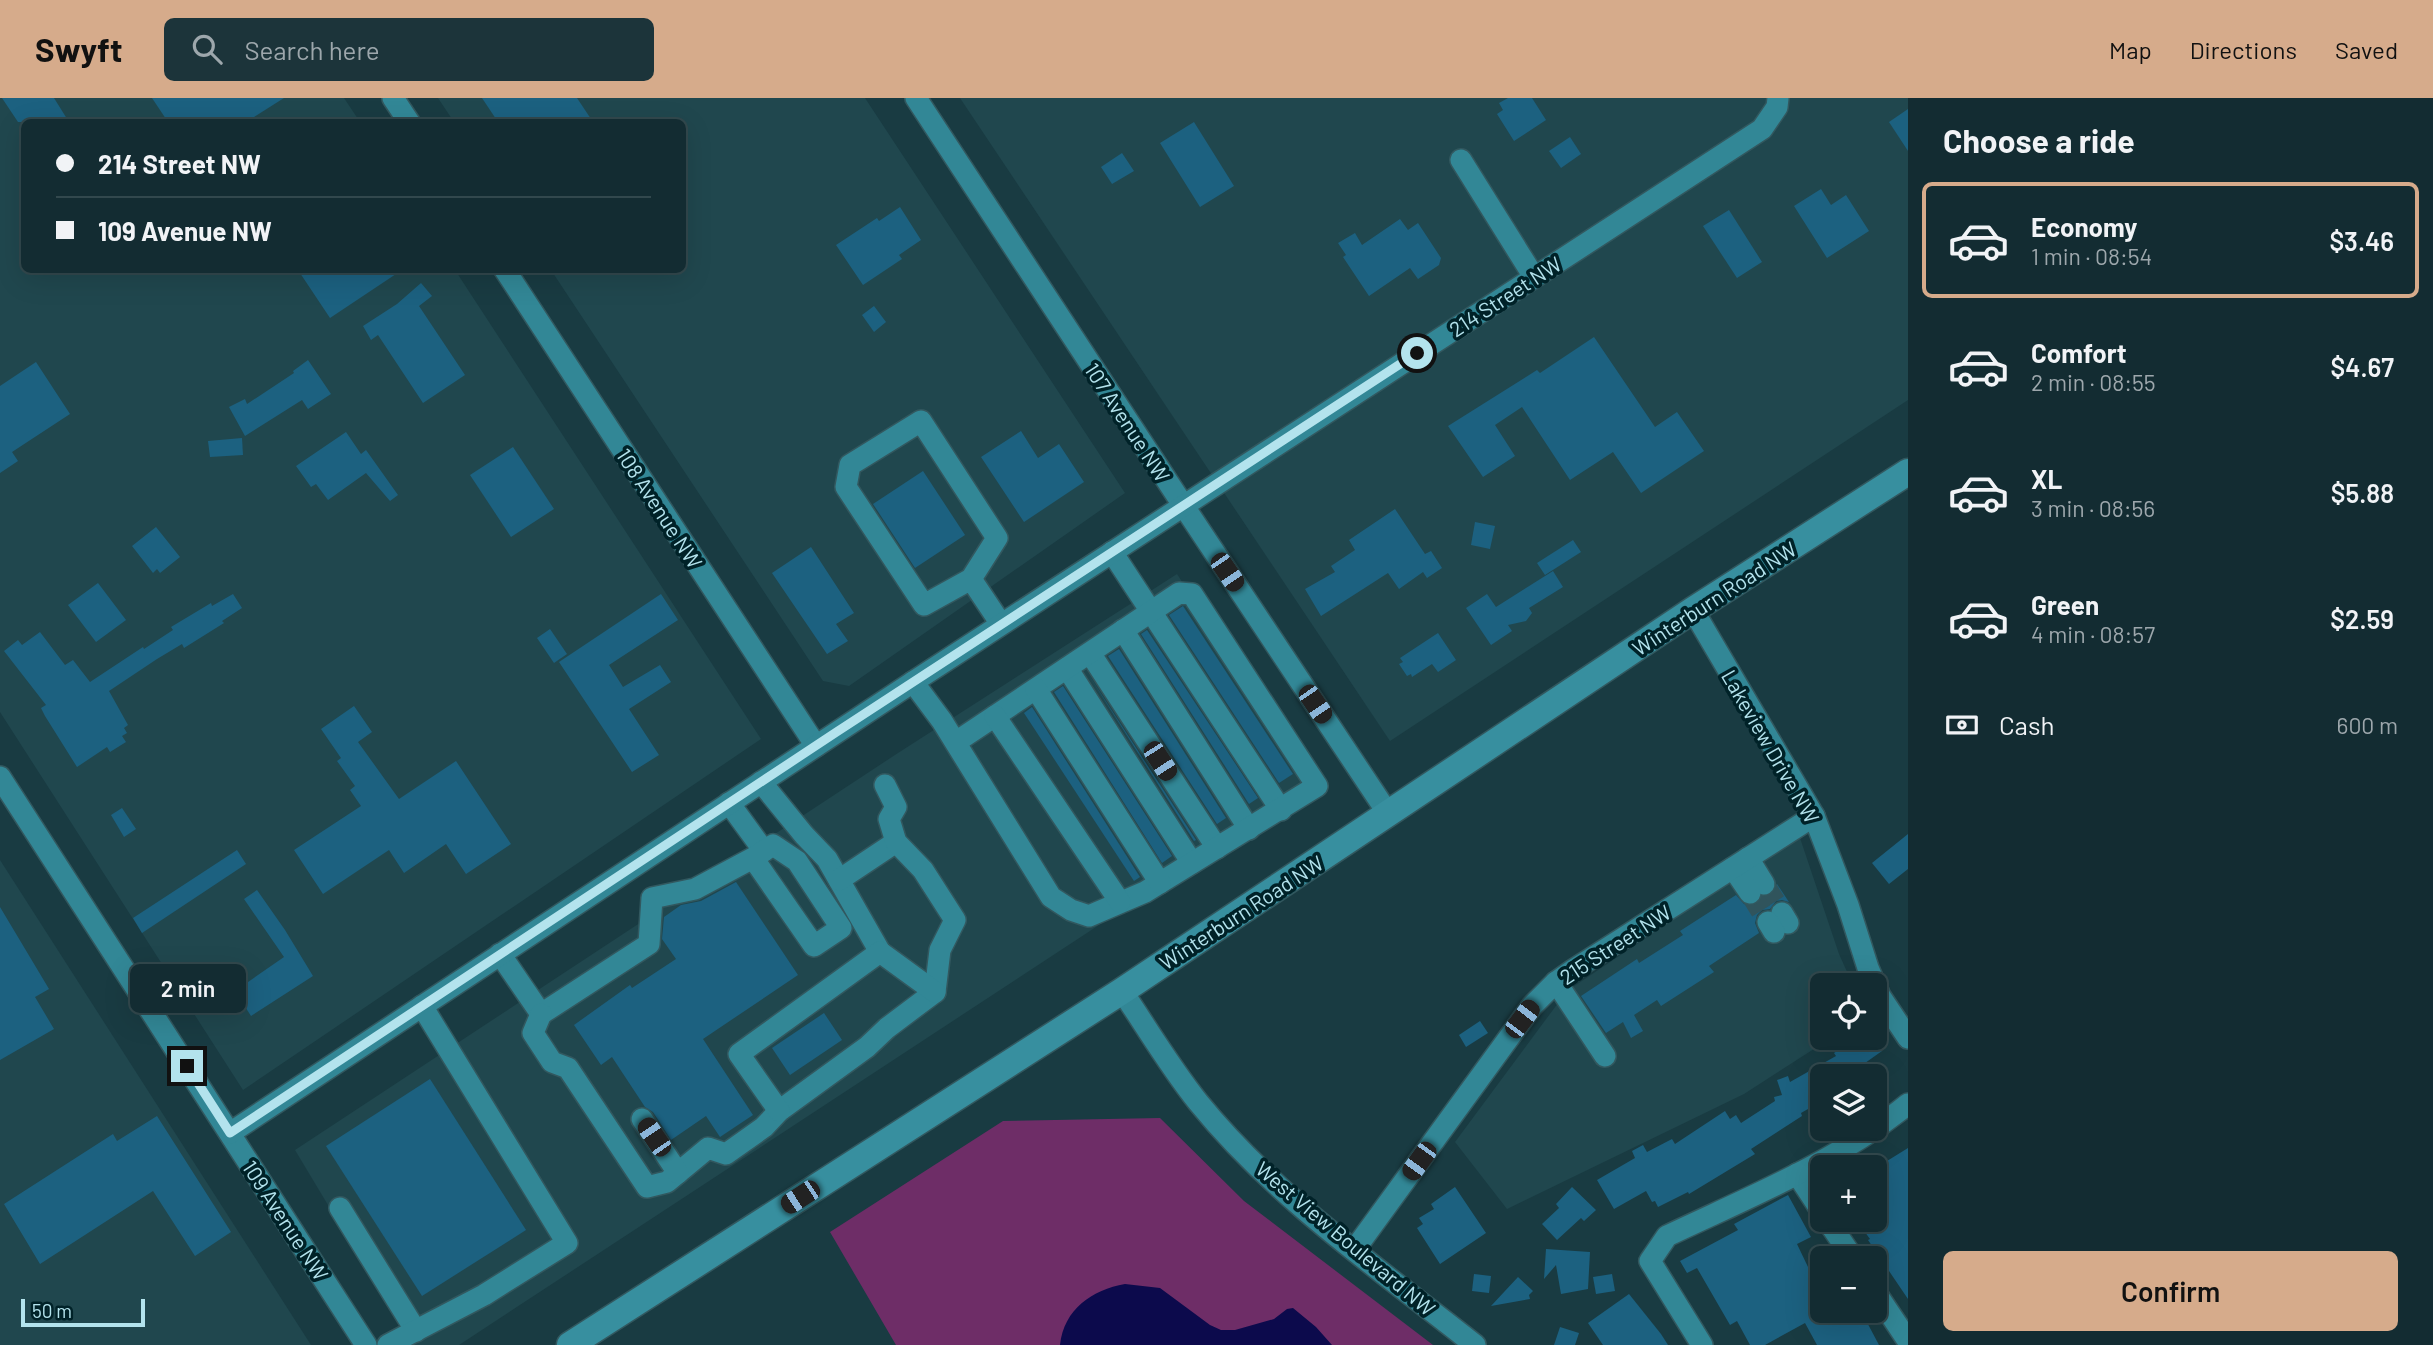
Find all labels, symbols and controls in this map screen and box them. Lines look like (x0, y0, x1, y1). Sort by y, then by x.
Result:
search box (164, 18, 654, 81)
text: Swyft (35, 29, 122, 69)
icon: search (188, 30, 226, 68)
text: Search here (244, 34, 380, 65)
text: Map (2109, 35, 2152, 64)
text: Directions (2190, 35, 2297, 64)
text: Saved (2335, 35, 2398, 64)
text: Choose a ride (1943, 121, 2135, 159)
text: 214 Street NW (98, 148, 261, 179)
icon: car (1947, 209, 2010, 272)
text: Economy (2031, 211, 2137, 242)
text: 109 Avenue NW (98, 215, 272, 246)
text: $3.46 (2329, 225, 2394, 256)
text: 1 min · 08:54 (2031, 242, 2152, 270)
street label: 214 Street NW (1444, 251, 1566, 341)
icon: car (1947, 335, 2010, 398)
route start (1401, 337, 1433, 369)
text: Comfort (2031, 337, 2127, 368)
text: $4.67 (2331, 351, 2394, 382)
street label: 107 Avenue NW (1080, 358, 1176, 486)
text: 2 min · 08:55 (2031, 368, 2156, 396)
street label: 108 Avenue NW (612, 443, 708, 573)
icon: car (1947, 461, 2010, 524)
text: XL (2031, 463, 2062, 494)
text: $5.88 (2331, 477, 2394, 508)
text: 3 min · 08:56 (2031, 494, 2155, 522)
street label: Winterburn Road NW (1627, 536, 1801, 660)
car (1207, 549, 1248, 595)
icon: car (1947, 587, 2010, 650)
text: Green (2031, 589, 2099, 620)
text: $2.59 (2330, 603, 2394, 634)
text: 4 min · 08:57 (2031, 620, 2155, 648)
street label: Lakeview Drive NW (1717, 665, 1825, 827)
car (1295, 681, 1336, 727)
icon: cash (1943, 706, 1981, 744)
text: Cash (1999, 709, 2054, 740)
text: 600 m (2337, 711, 2398, 739)
car (1140, 738, 1181, 784)
street label: Winterburn Road NW (1154, 850, 1328, 974)
street label: 215 Street NW (1555, 899, 1675, 989)
callout: 2 min (129, 964, 245, 1014)
map controls (1810, 973, 1887, 1323)
button: locate (1810, 973, 1887, 1050)
text: 2 min (161, 974, 215, 1002)
car (1501, 996, 1544, 1042)
route end (171, 1050, 203, 1082)
button: layers (1810, 1064, 1887, 1141)
car (634, 1114, 675, 1160)
car (1399, 1138, 1440, 1184)
street label: 109 Avenue NW (238, 1155, 334, 1285)
button: + (1810, 1155, 1887, 1232)
street label: West View Boulevard NW (1251, 1156, 1441, 1320)
car (777, 1177, 824, 1217)
button: − (1810, 1246, 1887, 1323)
button: Confirm (1943, 1251, 2398, 1331)
scale bar (21, 1296, 145, 1328)
text: 50 m (32, 1299, 72, 1322)

